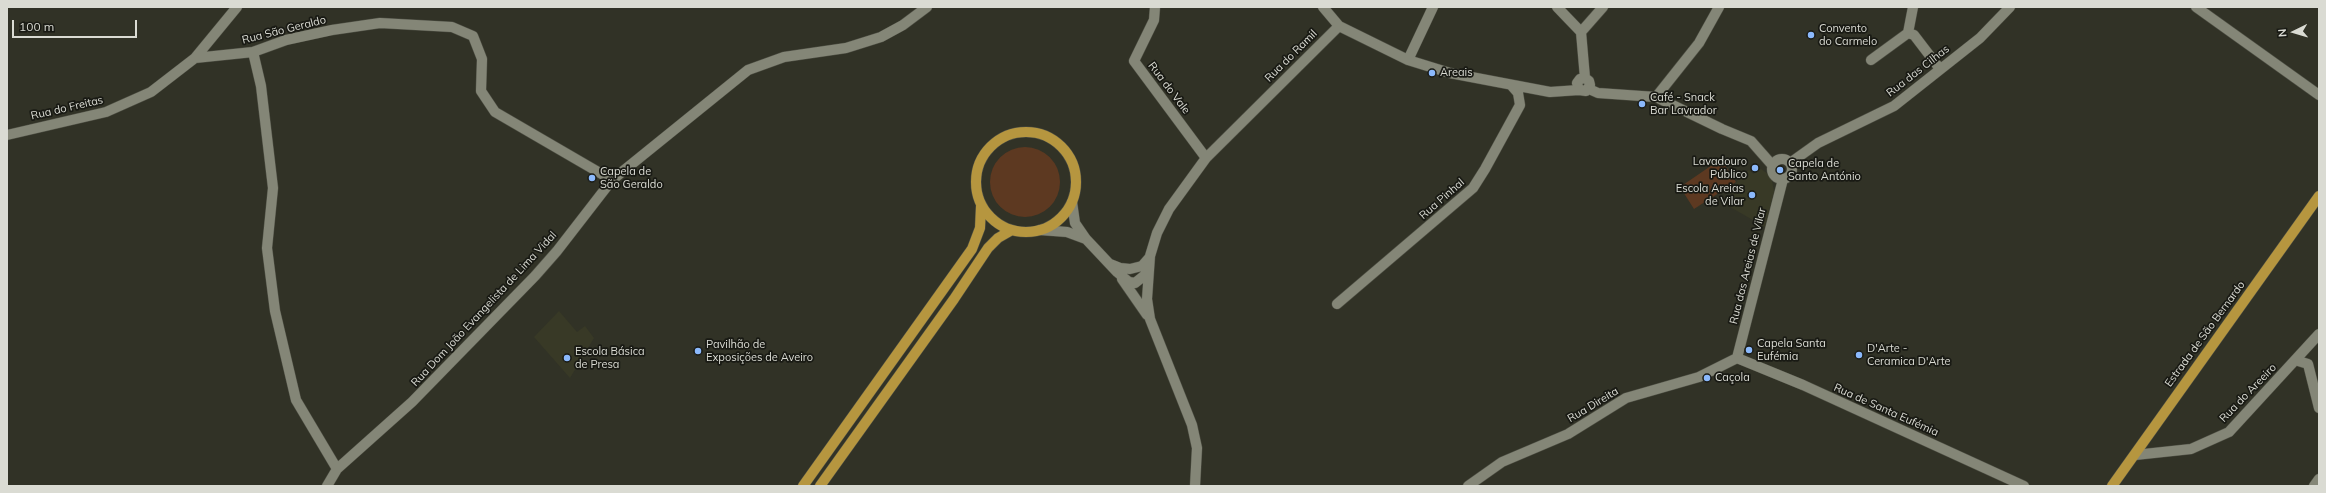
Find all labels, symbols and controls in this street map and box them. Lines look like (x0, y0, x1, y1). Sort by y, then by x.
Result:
scale bar (14, 12, 139, 38)
north arrow (2274, 12, 2314, 52)
street label: Rua São Geraldo (241, 13, 327, 47)
text: 100 m (19, 19, 54, 34)
place label: Convento do Carmelo (1819, 22, 1877, 48)
street label: Rua do Ramil (1262, 27, 1320, 85)
text: N (2275, 28, 2289, 38)
marker: Convento do Carmelo (1806, 30, 1816, 40)
street label: Rua das Cilhas (1884, 42, 1952, 100)
street label: Rua do Vale (1145, 59, 1193, 117)
place label: Areais (1440, 66, 1473, 80)
marker: Areais (1427, 68, 1437, 78)
place label: Café - Snack Bar Lavrador (1650, 91, 1717, 117)
street label: Rua do Freitas (30, 93, 104, 123)
marker: Café - Snack Bar Lavrador (1637, 99, 1647, 109)
place label: Lavadouro Público (1693, 155, 1747, 181)
place label: Capela de Santo António (1788, 157, 1861, 183)
marker: Lavadouro Público (1750, 163, 1760, 173)
place label: Capela de São Geraldo (600, 165, 663, 191)
marker: Capela de Santo António (1775, 165, 1785, 175)
marker: Capela de São Geraldo (587, 173, 597, 183)
street label: Rua Pinhal (1417, 176, 1467, 222)
place label: Escola Areias de Vilar (1676, 182, 1744, 208)
marker: Escola Areias de Vilar (1747, 190, 1757, 200)
street label: Rua das Areias de Vilar (1727, 206, 1769, 326)
street label: Rua Dom João Evangelista de Lima Vidal (409, 229, 559, 389)
street label: Estrada de São Bernardo (2162, 279, 2248, 389)
place label: Capela Santa Eufémia (1757, 337, 1826, 363)
place label: Pavilhão de Exposições de Aveiro (706, 338, 813, 364)
place label: D'Arte - Ceramica D'Arte (1867, 342, 1951, 368)
place label: Escola Básica de Presa (575, 345, 645, 371)
marker: Capela Santa Eufémia (1744, 345, 1754, 355)
marker: Pavilhão de Exposições de Aveiro (693, 346, 703, 356)
marker: D'Arte - Ceramica D'Arte (1854, 350, 1864, 360)
marker: Escola Básica de Presa (562, 353, 572, 363)
street label: Rua do Areeiro (2217, 361, 2279, 425)
place label: Caçola (1715, 371, 1750, 385)
marker: Caçola (1702, 373, 1712, 383)
street label: Rua de Santa Eufémia (1832, 381, 1940, 439)
street label: Rua Direita (1565, 385, 1621, 425)

